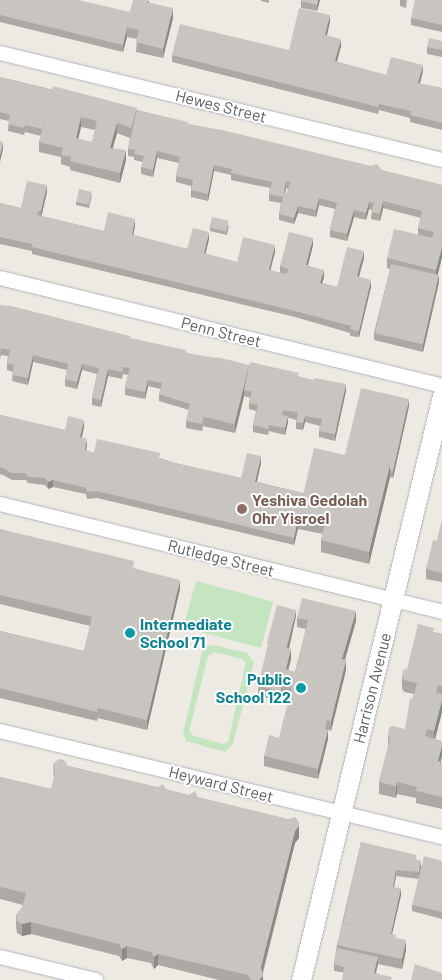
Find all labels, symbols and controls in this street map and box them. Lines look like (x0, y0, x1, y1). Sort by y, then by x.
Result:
street label: Hewes Street (174, 85, 268, 127)
street label: Penn Street (179, 313, 263, 351)
place label: Yeshiva Gedolah Ohr Yisroel (252, 490, 367, 528)
marker: Yeshiva Gedolah Ohr Yisroel (236, 503, 248, 515)
street label: Rutledge Street (166, 535, 276, 581)
place label: Intermediate School 71 (140, 614, 232, 652)
marker: Intermediate School 71 (124, 627, 136, 639)
street label: Harrison Avenue (349, 631, 395, 745)
place label: Public School 122 (216, 669, 291, 707)
marker: Public School 122 (295, 682, 307, 694)
street label: Heyward Street (167, 762, 275, 806)

